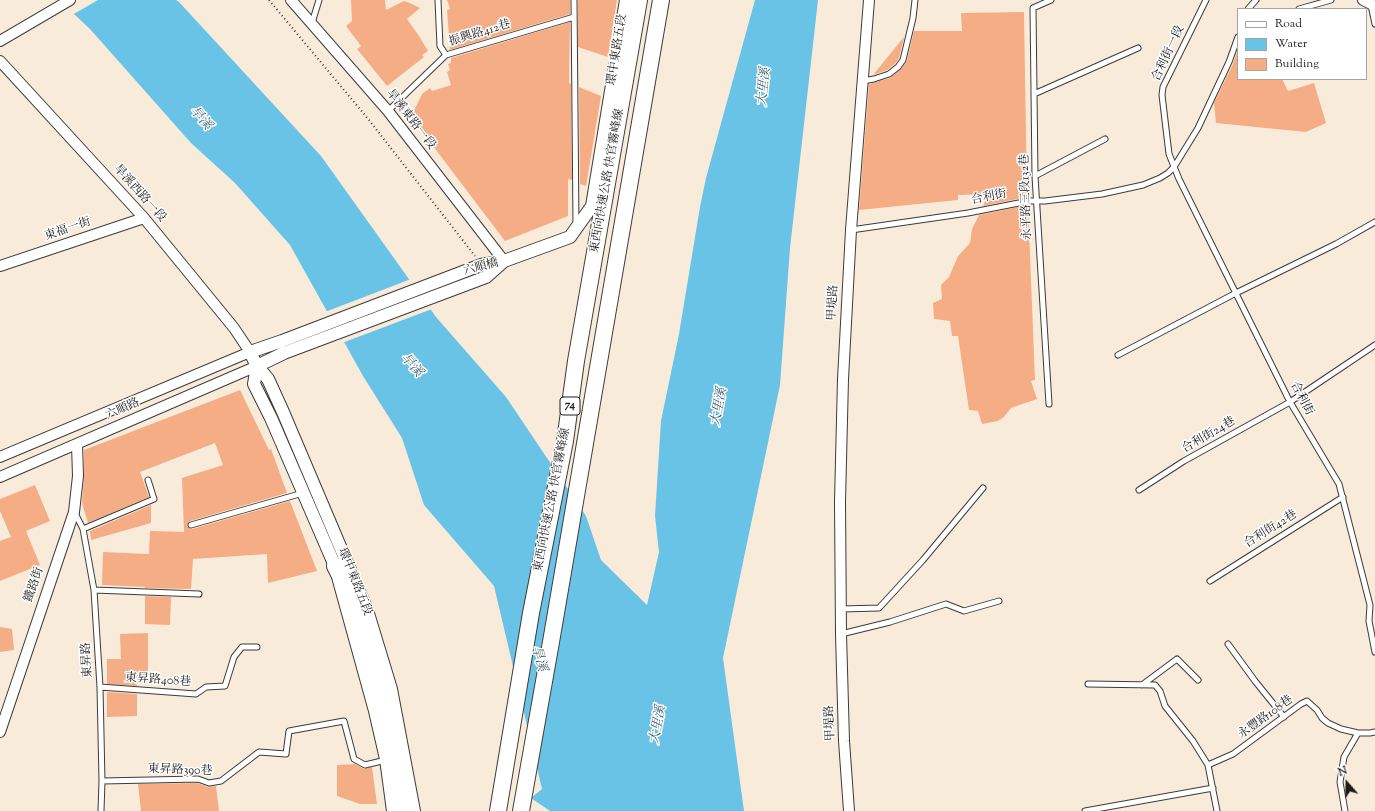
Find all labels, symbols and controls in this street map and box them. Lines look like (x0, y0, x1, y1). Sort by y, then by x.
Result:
legend (1237, 8, 1367, 80)
street label: 環中東路五段 (605, 13, 631, 87)
text: Road (1275, 15, 1302, 33)
street label: 振興路412巷 (447, 18, 513, 50)
street label: 合利街一段 (1150, 24, 1188, 84)
text: Water (1275, 35, 1307, 53)
text: Building (1275, 55, 1319, 73)
water label: 大里溪 (755, 67, 775, 107)
street label: 旱溪東路一段 (382, 87, 438, 153)
water label: 旱溪 (186, 104, 214, 134)
street label: 東西向快速公路 快官霧峰線 (588, 108, 628, 254)
street label: 永平路三段132巷 (1018, 154, 1036, 240)
street label: 旱溪西路一段 (110, 162, 168, 226)
street label: 合利街 (970, 187, 1008, 209)
street label: 東福一街 (43, 215, 93, 245)
street label: 六順橋 (462, 256, 500, 280)
street label: 甲堤路 (826, 285, 842, 321)
water label: 旱溪 (397, 351, 425, 381)
street label: 合利街 (1286, 380, 1316, 418)
water label: 大里溪 (709, 386, 731, 428)
street label: 六順路 (104, 396, 142, 424)
road number: 74 (560, 397, 580, 415)
street label: 合利街24巷 (1180, 415, 1238, 457)
street label: 東西向快速公路 快官霧峰線 (532, 427, 574, 573)
street label: 合利街42巷 (1242, 508, 1300, 552)
street label: 環中東路五段 (334, 546, 374, 618)
street label: 鐵路街 (22, 566, 48, 604)
street label: 東昇路 (80, 642, 96, 678)
water label: 旱溪 (527, 644, 549, 674)
street label: 東昇路408巷 (124, 672, 192, 690)
street label: 永豐路108巷 (1236, 693, 1296, 743)
water label: 大里溪 (648, 704, 670, 746)
street label: 甲堤路 (823, 705, 839, 741)
street label: 東昇路390巷 (147, 763, 213, 779)
north arrow (1327, 763, 1367, 803)
text: N (1336, 763, 1350, 781)

